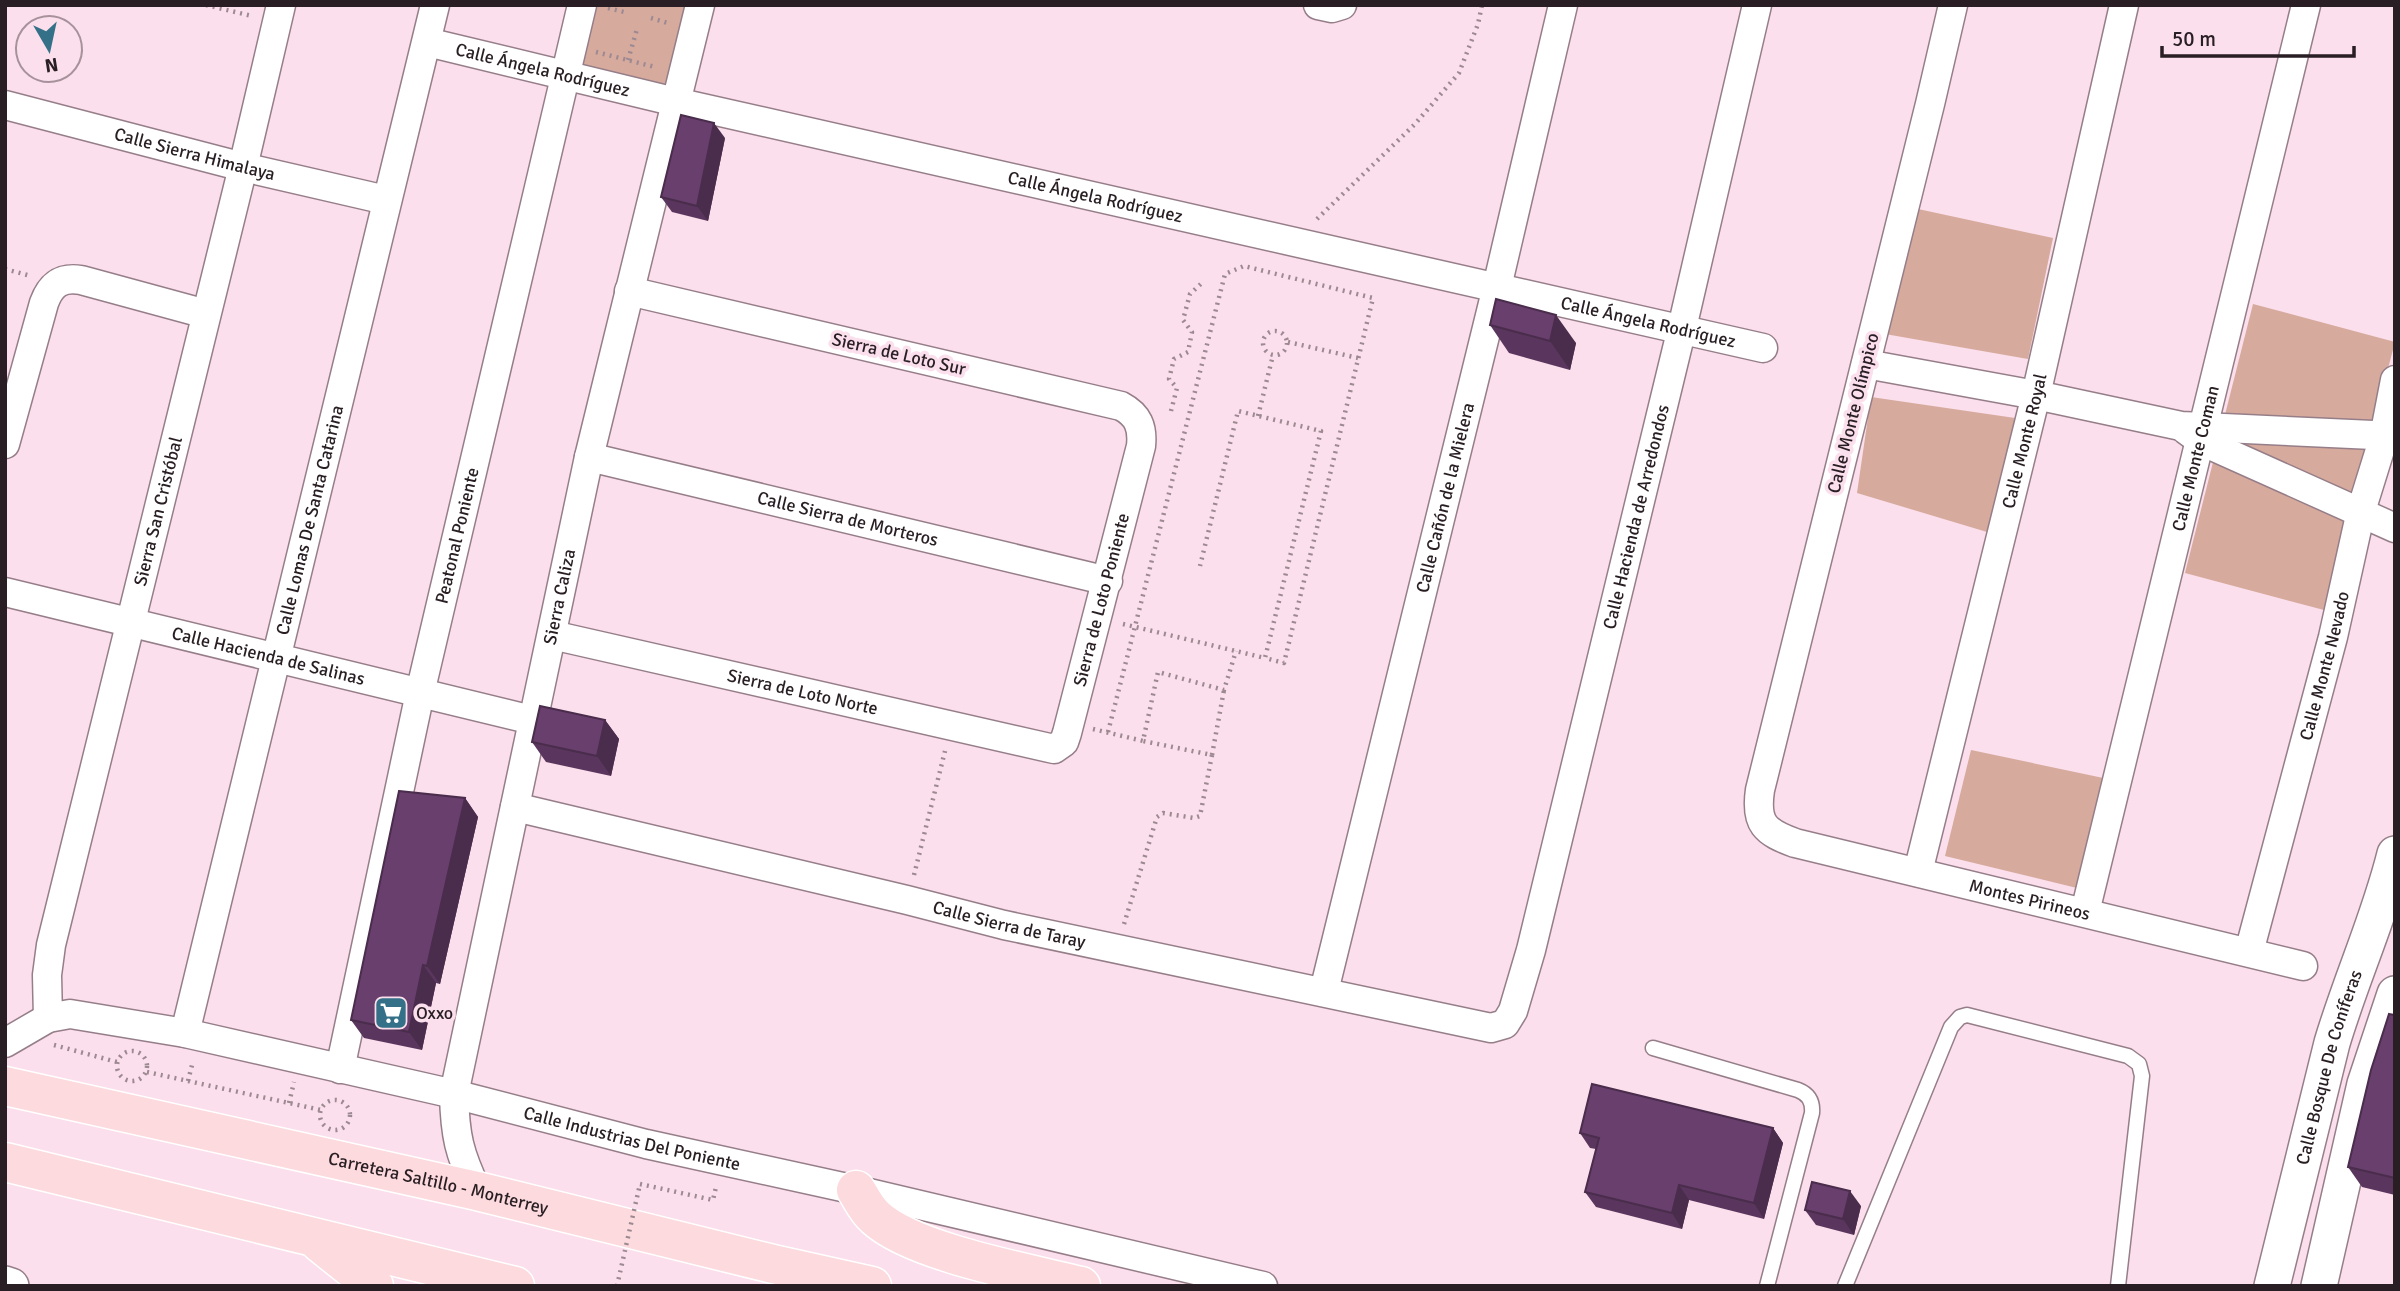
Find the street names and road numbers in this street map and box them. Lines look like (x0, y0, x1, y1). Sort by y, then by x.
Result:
street label: Calle Ángela Rodríguez (453, 38, 632, 101)
street label: Calle Sierra Himalaya (112, 123, 277, 185)
street label: Calle Ángela Rodríguez (1006, 166, 1185, 227)
street label: Calle Ángela Rodríguez (1559, 292, 1738, 352)
street label: Sierra de Loto Sur (830, 328, 968, 380)
street label: Calle Monte Olímpico (1822, 331, 1884, 495)
street label: Calle Monte Royal (1997, 371, 2052, 511)
street label: Calle Monte Coman (2167, 383, 2224, 533)
street label: Calle Cañón de la Mielera (1411, 400, 1479, 595)
street label: Calle Hacienda de Arredondos (1598, 402, 1674, 631)
street label: Calle Lomas De Santa Catarina (271, 403, 348, 637)
street label: Sierra San Cristóbal (129, 434, 187, 588)
street label: Peatonal Poniente (430, 465, 484, 606)
street label: Calle Sierra de Morteros (755, 487, 941, 551)
street label: Sierra de Loto Poniente (1068, 511, 1134, 689)
street label: Sierra Caliza (539, 547, 580, 647)
street label: Calle Monte Nevado (2295, 589, 2354, 743)
street label: Calle Hacienda de Salinas (170, 622, 367, 690)
street label: Sierra de Loto Norte (725, 664, 880, 720)
street label: Montes Pirineos (1967, 875, 2093, 925)
street label: Calle Sierra de Taray (930, 896, 1088, 953)
street label: Calle Bosque De Coníferas (2291, 967, 2367, 1167)
street label: Calle Industrias Del Poniente (521, 1102, 742, 1175)
street label: Carretera Saltillo - Monterrey (326, 1147, 551, 1219)

